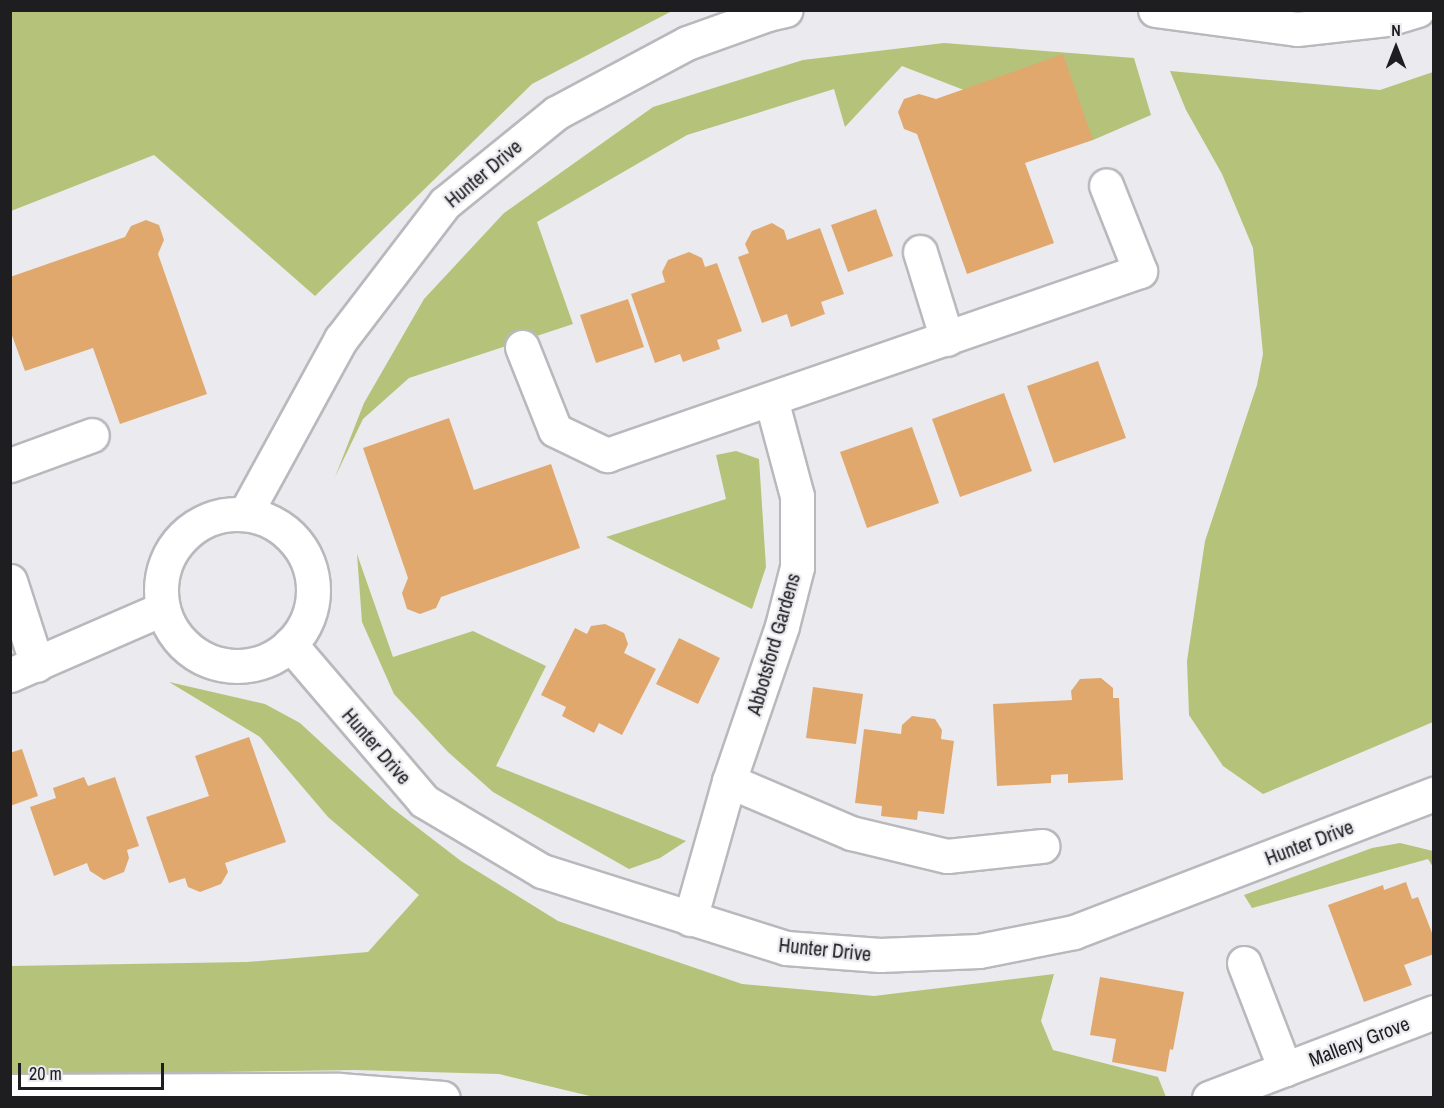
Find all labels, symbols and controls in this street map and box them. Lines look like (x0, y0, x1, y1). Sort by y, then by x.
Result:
north arrow (1366, 18, 1426, 78)
text: N (1391, 19, 1401, 41)
street label: Hunter Drive (440, 134, 526, 212)
street label: Abbotsford Gardens (741, 570, 805, 718)
street label: Hunter Drive (337, 703, 417, 789)
street label: Hunter Drive (1261, 814, 1357, 870)
street label: Hunter Drive (778, 932, 872, 966)
street label: Malleny Grove (1305, 1011, 1413, 1071)
scale bar (21, 1051, 166, 1089)
text: 20 m (29, 1061, 62, 1086)

